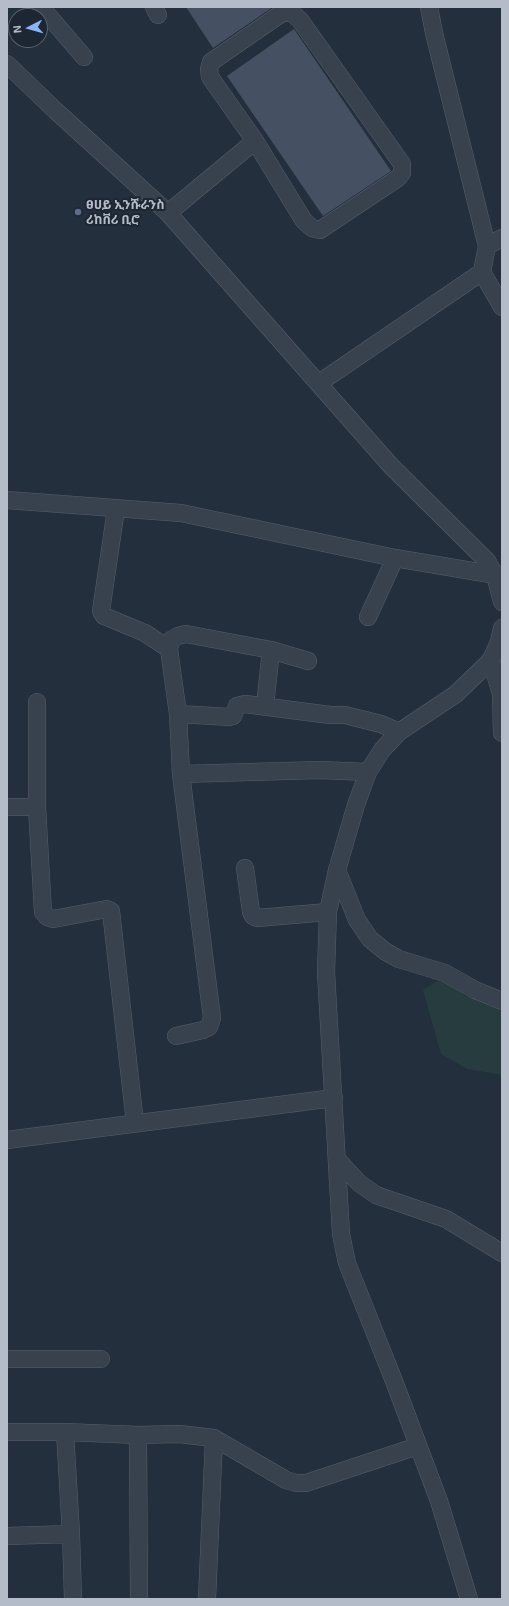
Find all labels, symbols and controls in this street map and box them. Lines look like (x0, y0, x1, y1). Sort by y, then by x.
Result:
north arrow (8, 8, 48, 48)
text: N (10, 25, 23, 34)
place label: ፀሀይ ኢንሹራንስ ሪከቨሪ ቢሮ (86, 197, 165, 228)
marker: ፀሀይ ኢንሹራንስ ሪከቨሪ ቢሮ (73, 207, 83, 217)

